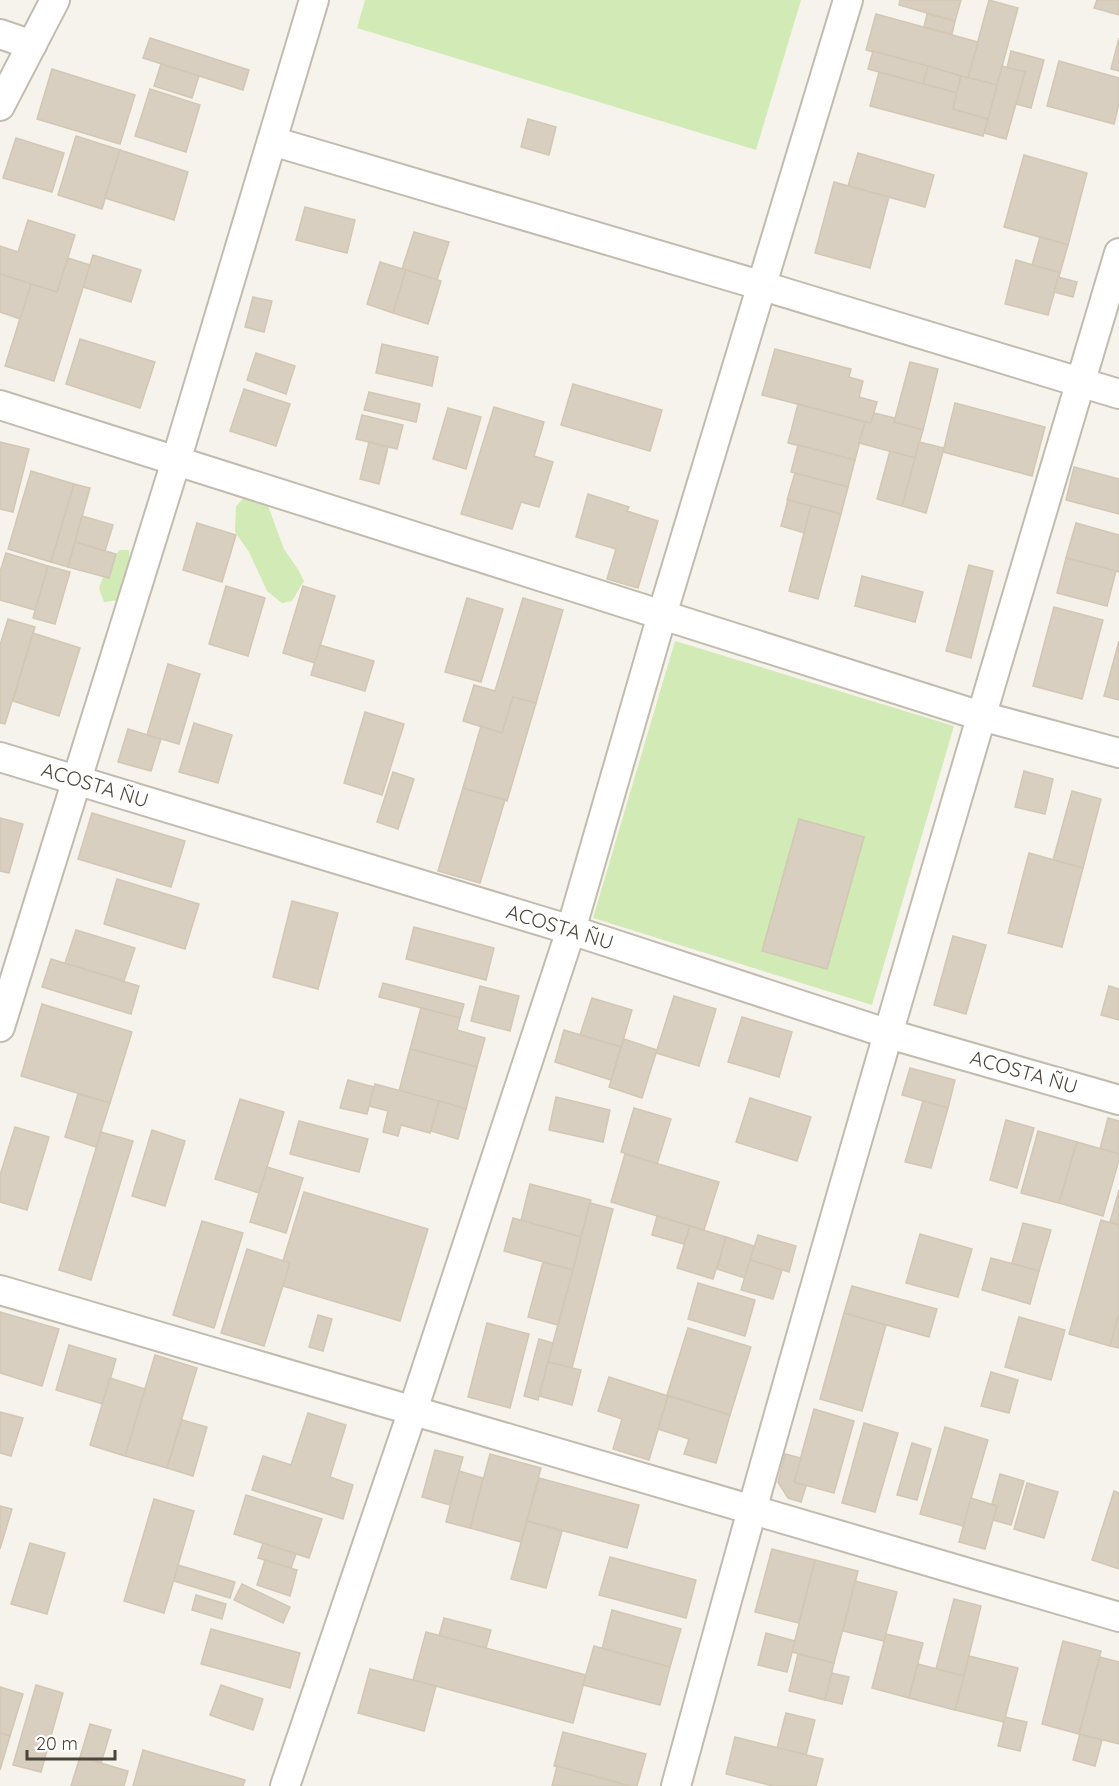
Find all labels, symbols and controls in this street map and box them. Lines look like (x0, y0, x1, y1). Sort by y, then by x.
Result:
street label: ACOSTA ÑU (39, 756, 152, 813)
street label: ACOSTA ÑU (504, 898, 617, 955)
street label: ACOSTA ÑU (967, 1044, 1081, 1099)
scale bar (27, 1723, 116, 1761)
text: 20 m (36, 1732, 78, 1755)

